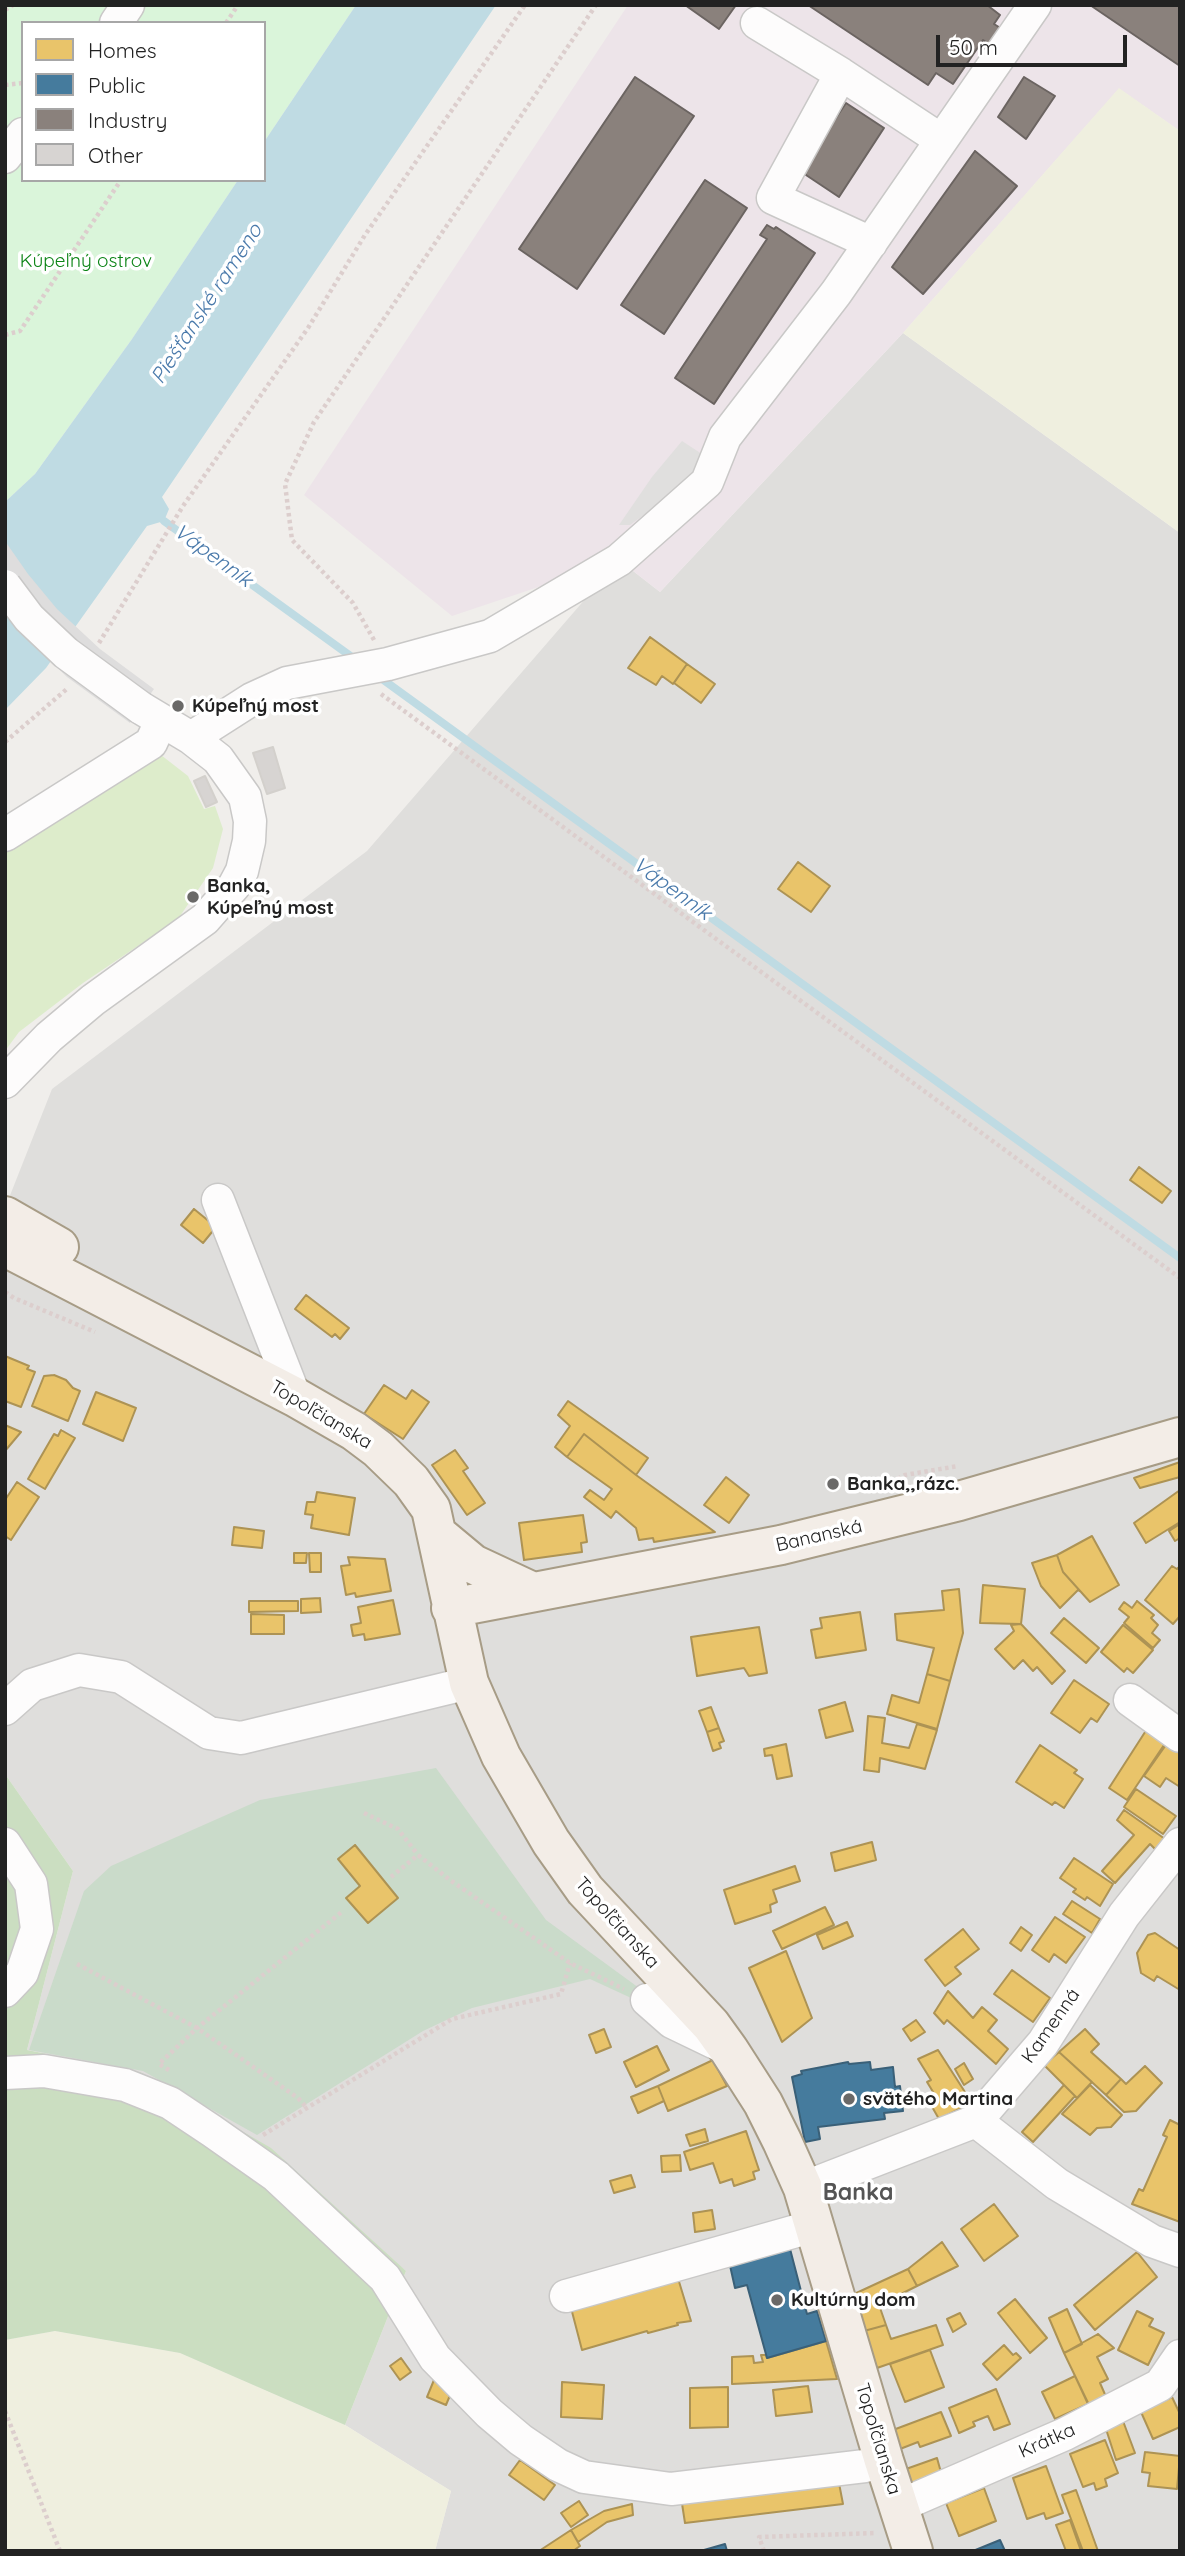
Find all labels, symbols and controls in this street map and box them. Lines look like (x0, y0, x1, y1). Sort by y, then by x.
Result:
legend (21, 21, 266, 182)
scale bar (940, 21, 1131, 65)
text: 50 m (949, 34, 998, 60)
text: Homes (88, 37, 157, 63)
text: Public (88, 72, 145, 98)
text: Industry (88, 107, 167, 133)
text: Other (88, 142, 143, 168)
water label: Piešťanské rameno (146, 219, 268, 389)
park label: Kúpeľný ostrov (20, 250, 152, 272)
water label: Vápenník (169, 519, 257, 593)
place label: Kúpeľný most (192, 695, 319, 717)
marker: Kúpeľný most (170, 698, 186, 714)
water label: Vápenník (628, 852, 716, 926)
place label: Banka, Kúpeľný most (207, 875, 334, 919)
marker: Banka, Kúpeľný most (185, 889, 201, 905)
street label: Topoľčianska (266, 1376, 376, 1454)
place label: Banka,,rázc. (847, 1473, 959, 1495)
marker: Banka,,rázc. (825, 1476, 841, 1492)
street label: Bananská (774, 1515, 864, 1557)
street label: Topoľčianska (570, 1873, 664, 1973)
street label: Kamenná (1017, 1984, 1085, 2068)
place label: svätého Martina (863, 2088, 1013, 2110)
marker: svätého Martina (841, 2091, 857, 2107)
district label: Banka (823, 2179, 893, 2207)
place label: Kultúrny dom (791, 2289, 916, 2311)
marker: Kultúrny dom (769, 2292, 785, 2308)
street label: Topoľčianska (850, 2381, 906, 2497)
street label: Krátka (1015, 2419, 1079, 2463)

